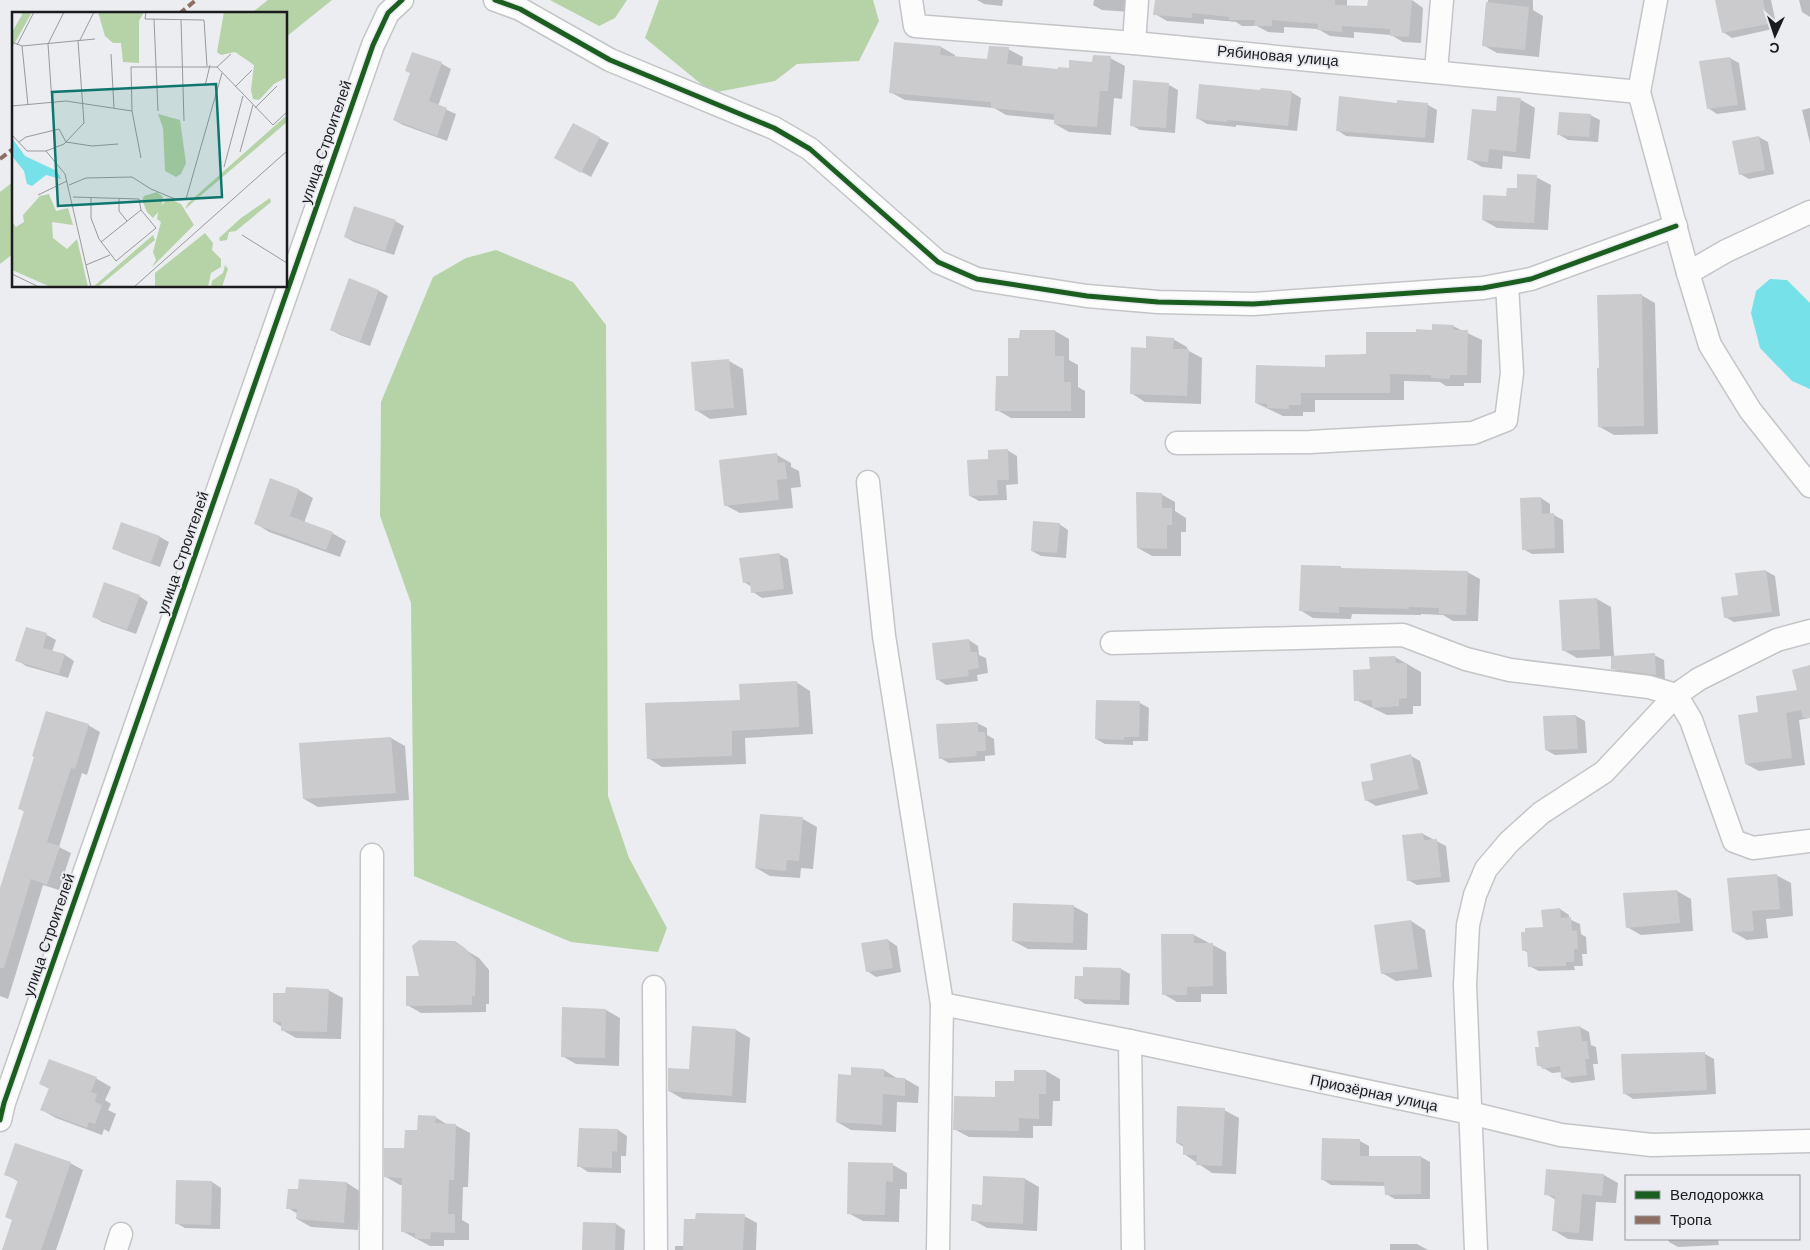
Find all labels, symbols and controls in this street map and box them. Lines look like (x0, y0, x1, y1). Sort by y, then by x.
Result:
north arrow (1750, 10, 1800, 60)
inset map (12, 12, 288, 288)
text: С (1769, 40, 1780, 56)
street label: Рябиновая улица (1217, 42, 1340, 70)
street label: улица Строителей (296, 78, 356, 206)
street label: улица Строителей (153, 489, 213, 617)
street label: улица Строителей (19, 871, 79, 999)
street label: Приозёрная улица (1308, 1071, 1440, 1115)
legend (1625, 1175, 1800, 1240)
text: Велодорожка (1670, 1186, 1764, 1204)
text: Тропа (1670, 1211, 1712, 1229)

